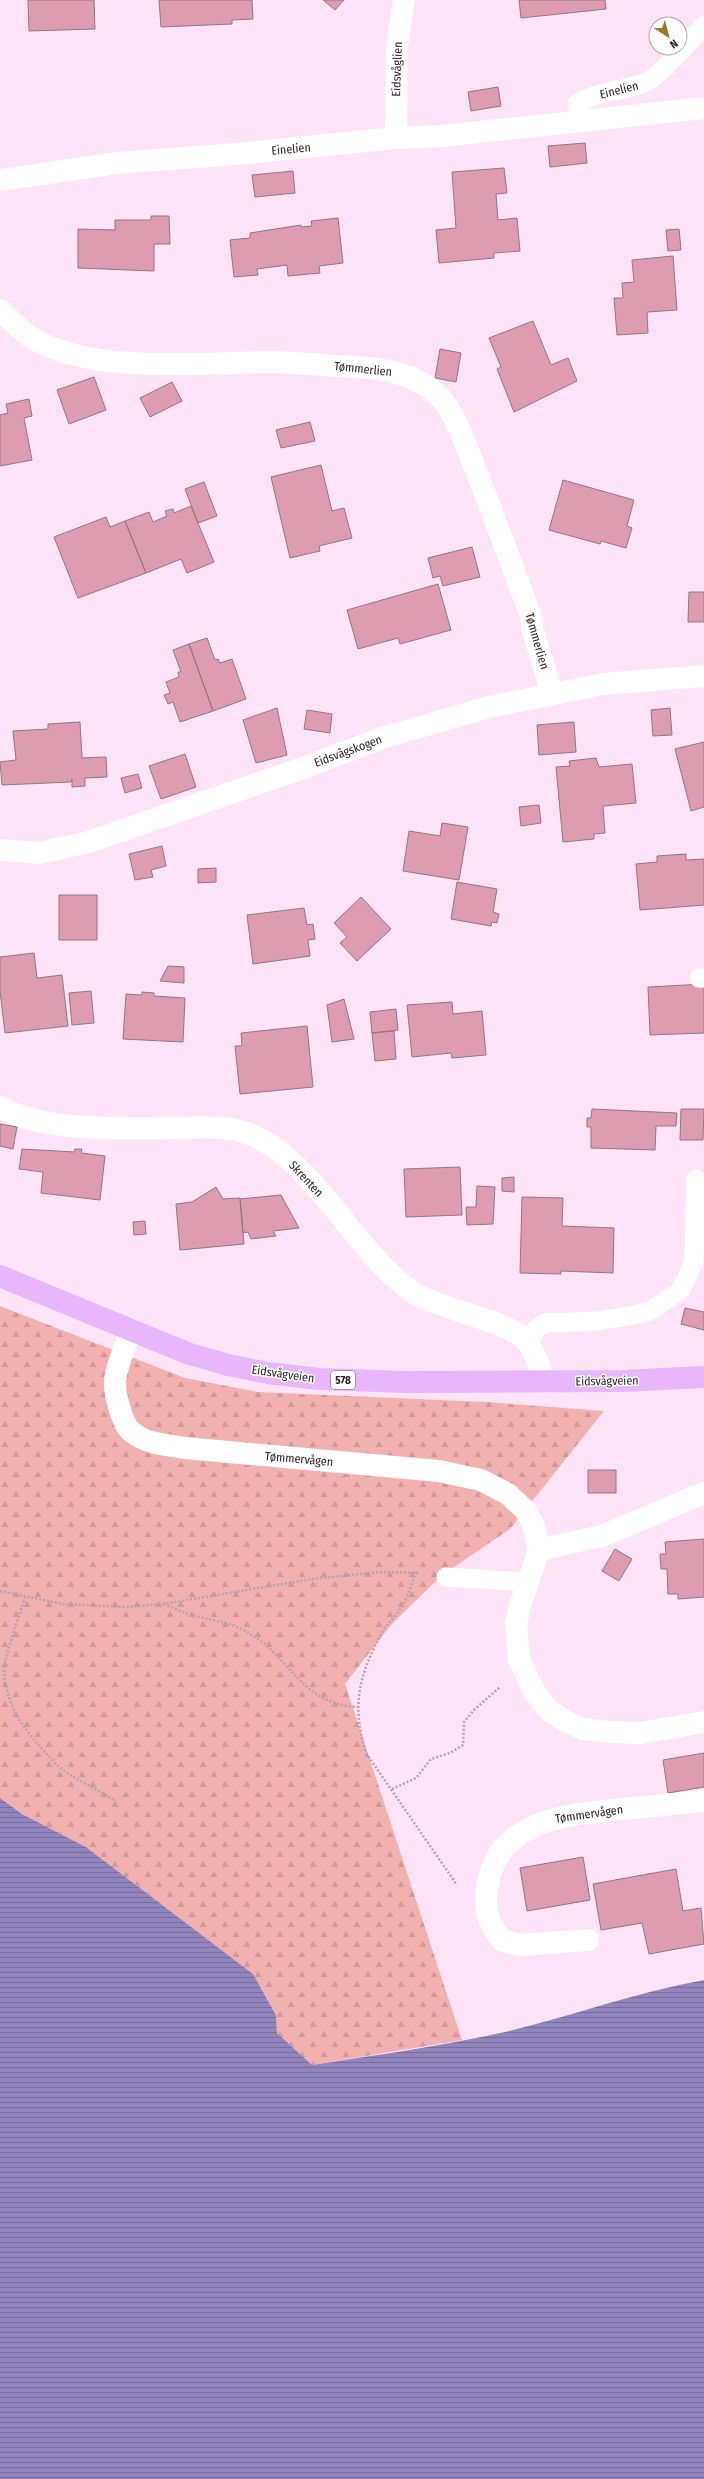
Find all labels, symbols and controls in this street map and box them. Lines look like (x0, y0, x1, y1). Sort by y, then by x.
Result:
north arrow (648, 16, 688, 56)
text: N (667, 36, 680, 51)
street label: Eidsvåglien (389, 41, 405, 97)
street label: Einelien (598, 78, 640, 102)
street label: Einelien (271, 140, 311, 158)
street label: Tømmerlien (333, 359, 393, 379)
street label: Tømmerlien (522, 611, 552, 671)
street label: Eidsvågskogen (312, 732, 384, 770)
street label: Skrenten (286, 1158, 326, 1200)
street label: Eidsvågveien (251, 1363, 315, 1385)
road number: 578 (331, 1371, 355, 1389)
street label: Eidsvågveien (575, 1373, 639, 1389)
street label: Tømmervågen (264, 1449, 334, 1469)
street label: Tømmervågen (554, 1802, 624, 1826)

